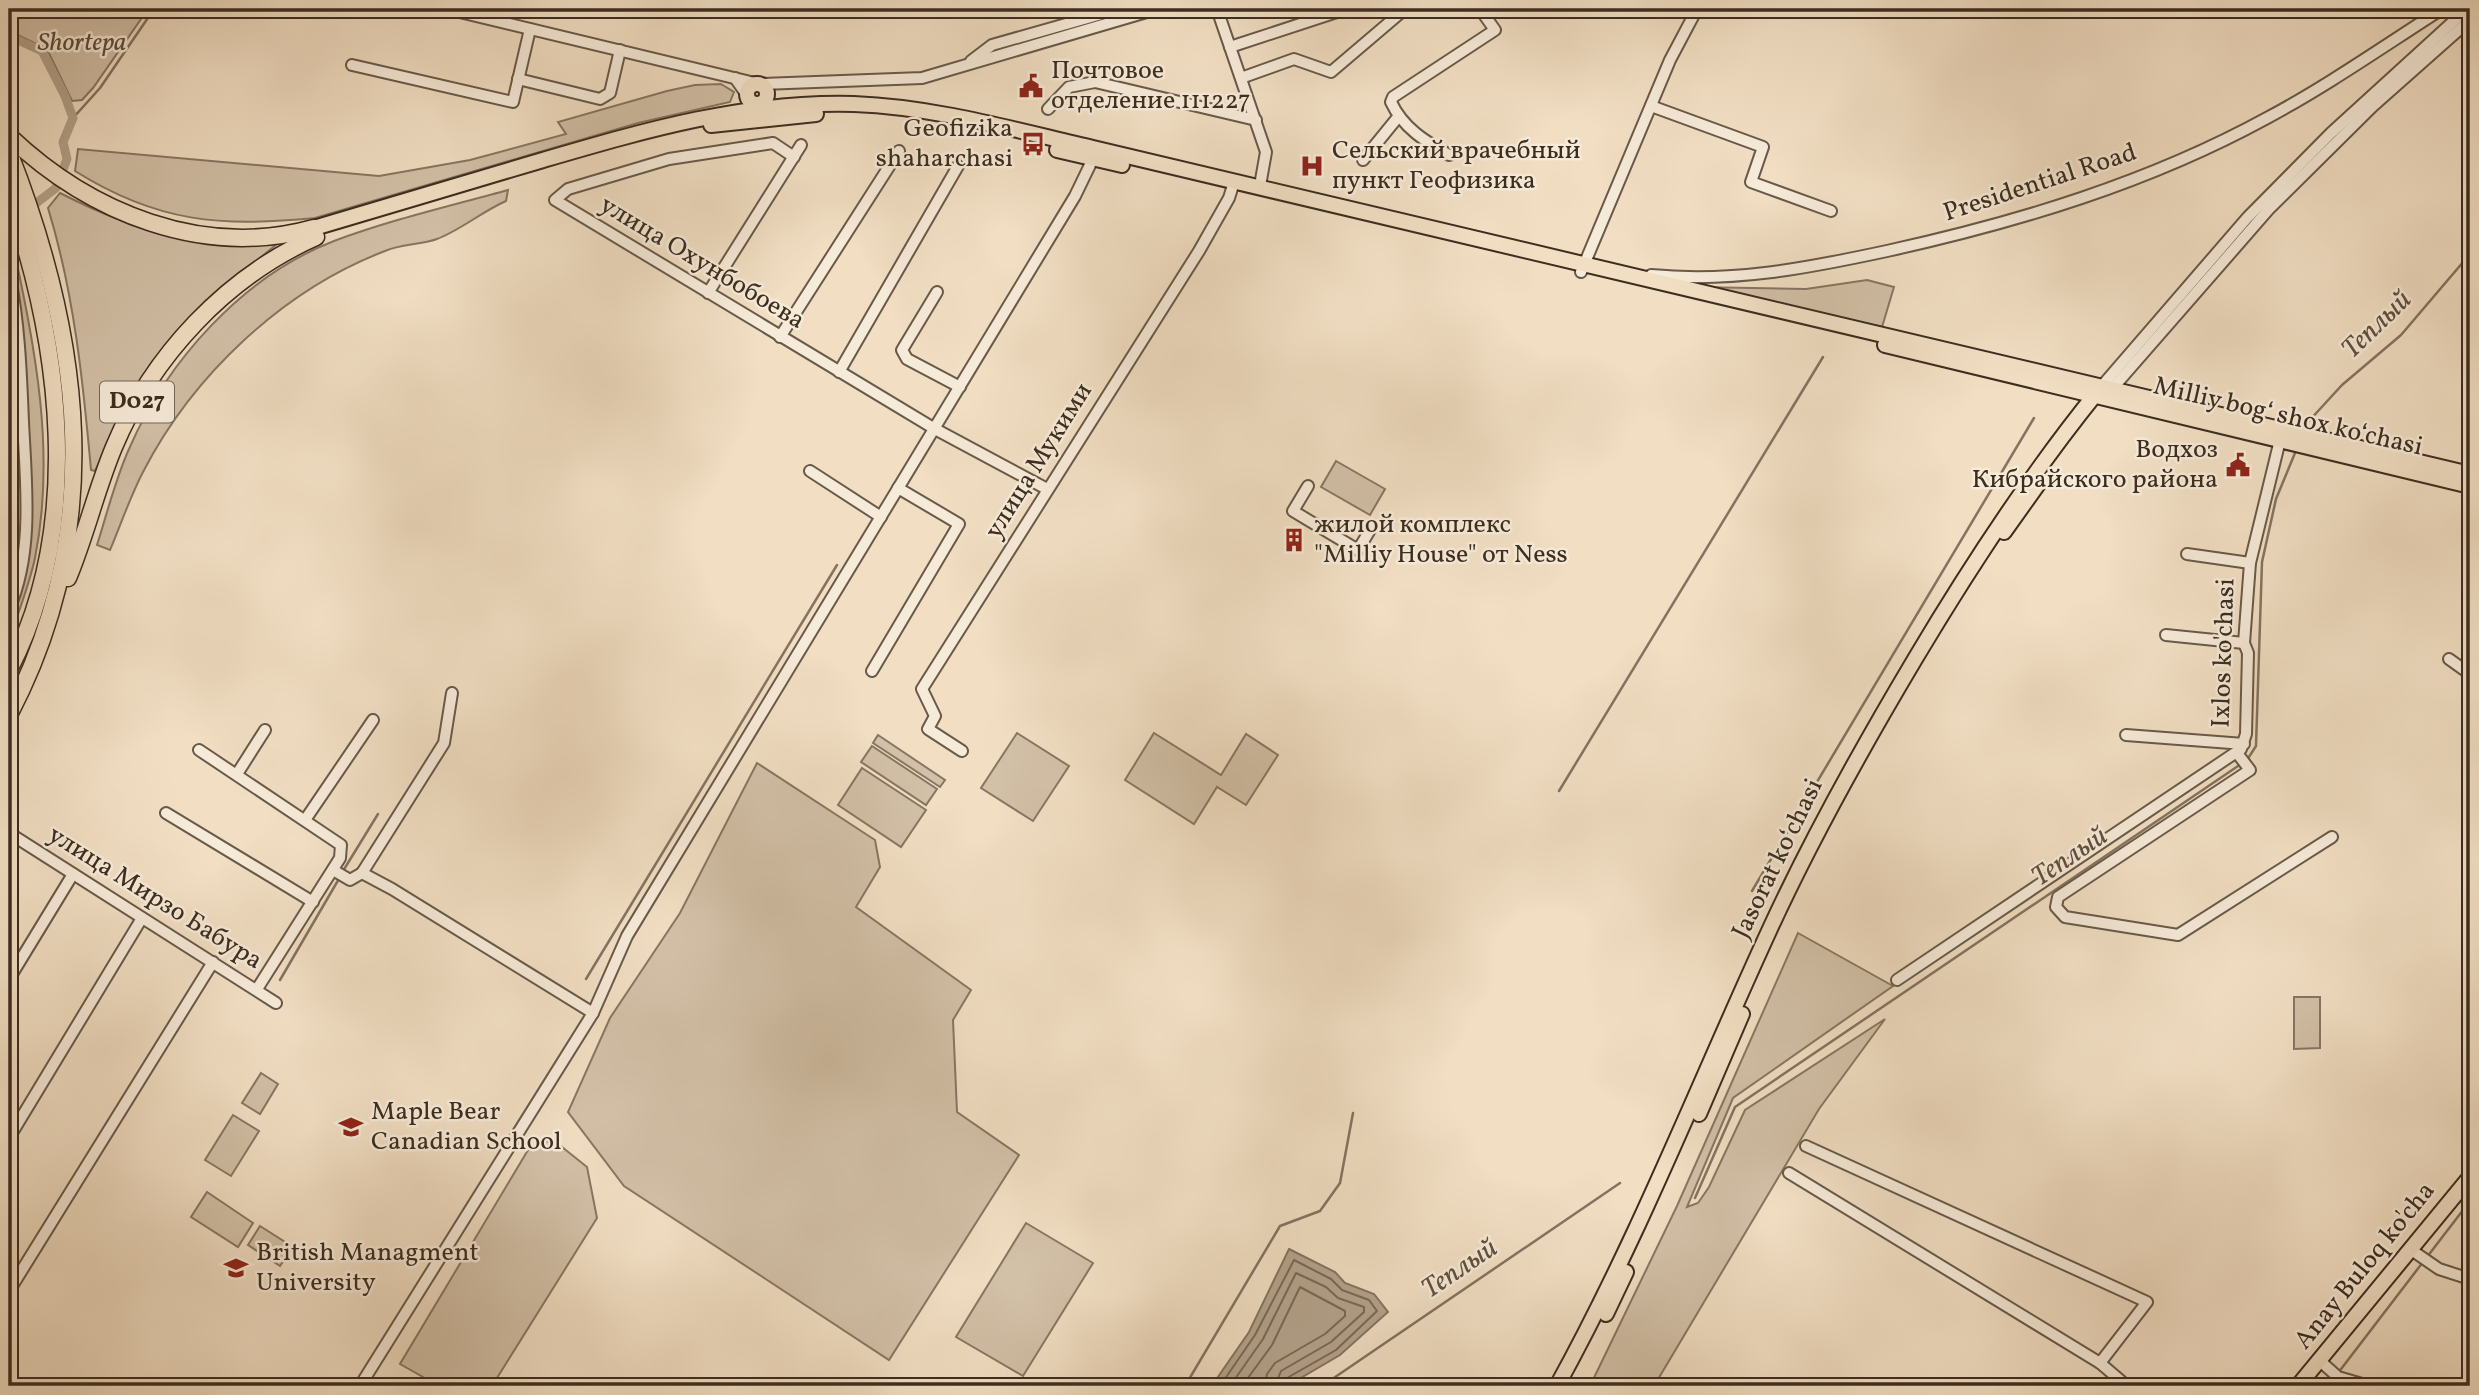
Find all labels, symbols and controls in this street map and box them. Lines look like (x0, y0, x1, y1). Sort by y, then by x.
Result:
park label: Shortepa (38, 25, 126, 61)
place label: Почтовое отделение 111227 (1051, 53, 1251, 119)
public building icon: Почтовое отделение 111227 (1017, 72, 1045, 100)
place label: Geofizika shaharchasi (876, 111, 1013, 177)
bus stop icon: Geofizika shaharchasi (1019, 130, 1047, 158)
place label: Сельский врачебный пункт Геофизика (1332, 133, 1581, 199)
street label: Presidential Road (1939, 135, 2141, 231)
hospital icon: Сельский врачебный пункт Геофизика (1298, 152, 1326, 180)
street label: улица Охунбобоева (593, 187, 811, 339)
water label: Теплый (2333, 282, 2421, 368)
street label: Milliy bog‘ shox ko‘chasi (2150, 368, 2426, 466)
street label: улица Мукими (977, 376, 1101, 546)
road number: D027 (100, 382, 174, 422)
place label: Водхоз Кибрайского района (1972, 432, 2218, 498)
public building icon: Водхоз Кибрайского района (2224, 451, 2252, 479)
place label: жилой комплекс "Milliy House" от Ness (1314, 507, 1568, 573)
building icon: жилой комплекс "Milliy House" от Ness (1280, 526, 1308, 554)
street label: Ixlos ko'chasi (2203, 578, 2245, 728)
street label: Jasorat koʻchasi (1724, 773, 1832, 945)
street label: улица Мирзо Бабура (41, 817, 269, 979)
water label: Теплый (2024, 817, 2116, 897)
place label: Maple Bear Canadian School (371, 1094, 562, 1160)
school or university icon: Maple Bear Canadian School (337, 1113, 365, 1141)
street label: Anay Buloq ko'cha (2286, 1175, 2444, 1357)
water label: Теплый (1414, 1229, 1506, 1309)
place label: British Managment University (256, 1235, 479, 1301)
school or university icon: British Managment University (222, 1254, 250, 1282)

